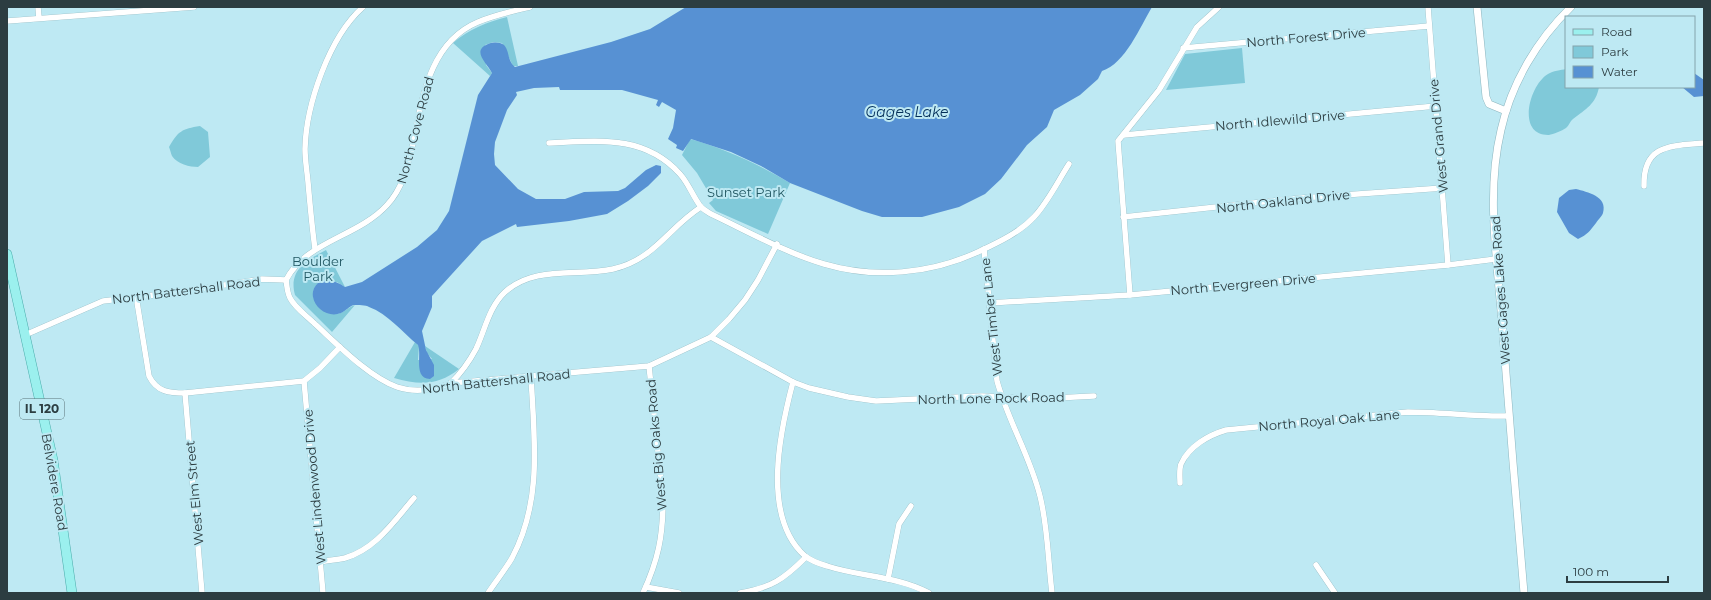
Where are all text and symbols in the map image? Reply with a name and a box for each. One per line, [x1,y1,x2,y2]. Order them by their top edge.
legend [1565,16,1695,88]
street label: North Forest Drive [1246,24,1366,50]
text: Road [1601,24,1632,39]
text: Park [1601,44,1629,59]
text: Water [1601,64,1638,79]
street label: North Cove Road [393,75,437,185]
street label: West Grand Drive [1425,78,1451,194]
water label: Gages Lake [866,103,948,121]
street label: North Idlewild Drive [1214,106,1346,134]
park label: Sunset Park [707,184,785,200]
street label: North Oakland Drive [1215,186,1351,216]
street label: West Gages Lake Road [1487,215,1513,365]
park label: Boulder Park [292,253,344,284]
street label: West Timber Lane [977,257,1005,377]
street label: North Evergreen Drive [1170,270,1316,298]
street label: North Battershall Road [111,273,261,307]
street label: North Battershall Road [421,365,571,397]
street label: West Big Oaks Road [642,378,670,512]
street label: North Lone Rock Road [917,389,1065,407]
road number: IL 120 [20,399,64,419]
street label: North Royal Oak Lane [1258,406,1401,434]
street label: West Lindenwood Drive [299,409,329,565]
street label: Belvidere Road [39,432,71,532]
street label: West Elm Street [181,440,207,546]
scale bar [1567,558,1668,584]
text: 100 m [1573,564,1609,579]

